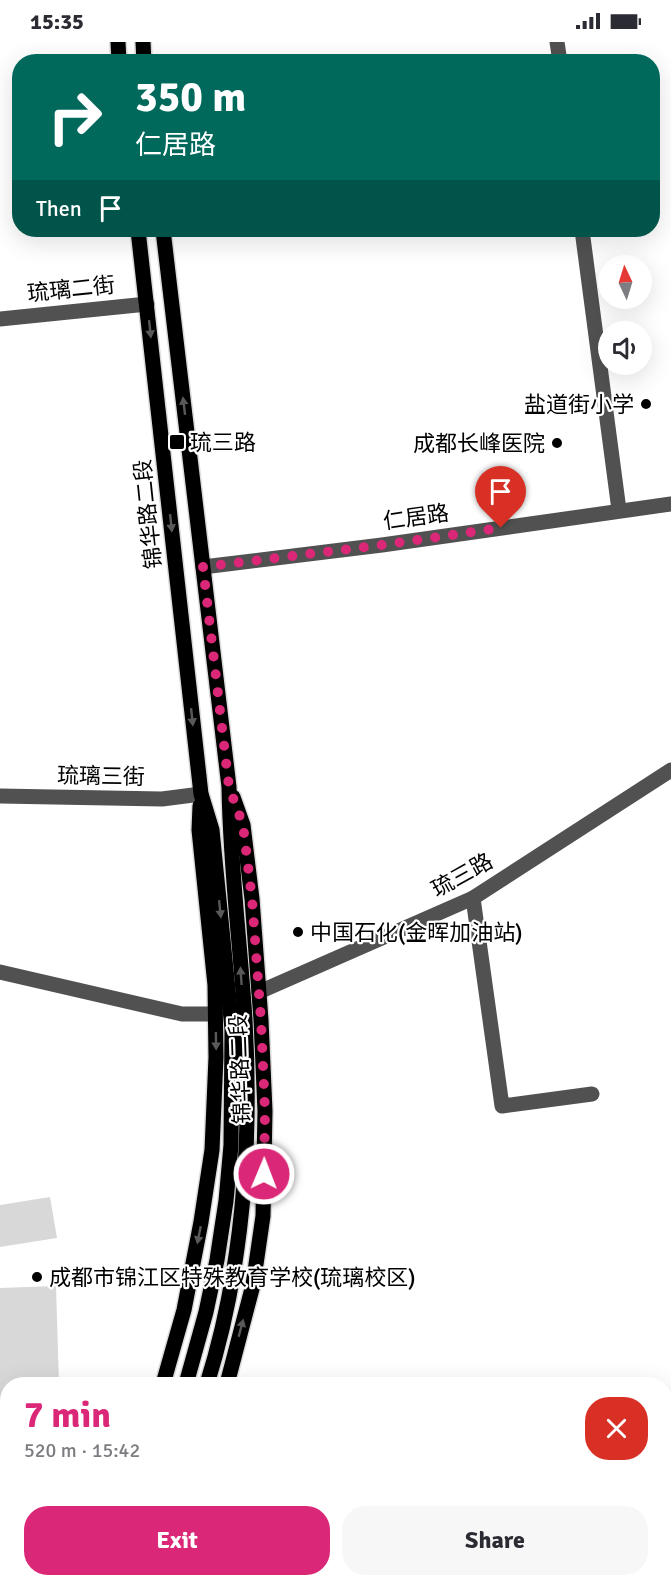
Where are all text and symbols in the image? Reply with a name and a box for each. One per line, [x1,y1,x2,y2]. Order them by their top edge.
text: 15:35 [30,8,84,35]
text: 350 m [135,72,246,123]
icon: right [36,78,114,156]
text: 仁居路 [135,129,216,162]
icon: arrive [94,192,127,225]
text: Then [36,195,82,222]
north arrow [598,255,652,309]
map controls [598,255,652,375]
street label: 琉璃二街 [26,271,116,307]
one-way arrow [145,320,155,339]
button: sound [598,321,652,375]
place label: 盐道街小学 [524,391,634,418]
one-way arrow [179,397,189,416]
marker: 盐道街小学 [639,397,653,411]
place label: 琉三路 [190,429,256,456]
place label: 成都长峰医院 [413,430,545,457]
marker: 琉三路 [168,433,186,451]
marker: 成都长峰医院 [550,436,564,450]
street label: 锦华路二段 [129,458,167,570]
pin [475,466,526,528]
icon: arrive [484,475,517,508]
street label: 仁居路 [381,499,451,535]
one-way arrow [166,514,176,533]
one-way arrow [188,708,197,727]
street label: 琉璃三街 [57,762,145,790]
street label: 琉三路 [427,847,497,903]
one-way arrow [215,900,225,919]
place label: 中国石化(金晖加油站) [310,919,523,946]
marker: 中国石化(金晖加油站) [291,925,305,939]
one-way arrow [237,966,246,985]
street label: 锦华路二段 [225,1014,255,1124]
one-way arrow [211,1031,220,1050]
position arrow [232,1142,296,1206]
one-way arrow [194,1226,203,1245]
place label: 成都市锦江区特殊教育学校(琉璃校区) [49,1264,416,1291]
marker: 成都市锦江区特殊教育学校(琉璃校区) [30,1270,44,1284]
one-way arrow [237,1319,247,1337]
text: 7 min [24,1393,111,1438]
button: close [585,1397,648,1460]
text: 520 m · 15:42 [24,1438,140,1463]
button: Exit [24,1506,330,1575]
button: Share [342,1506,648,1575]

